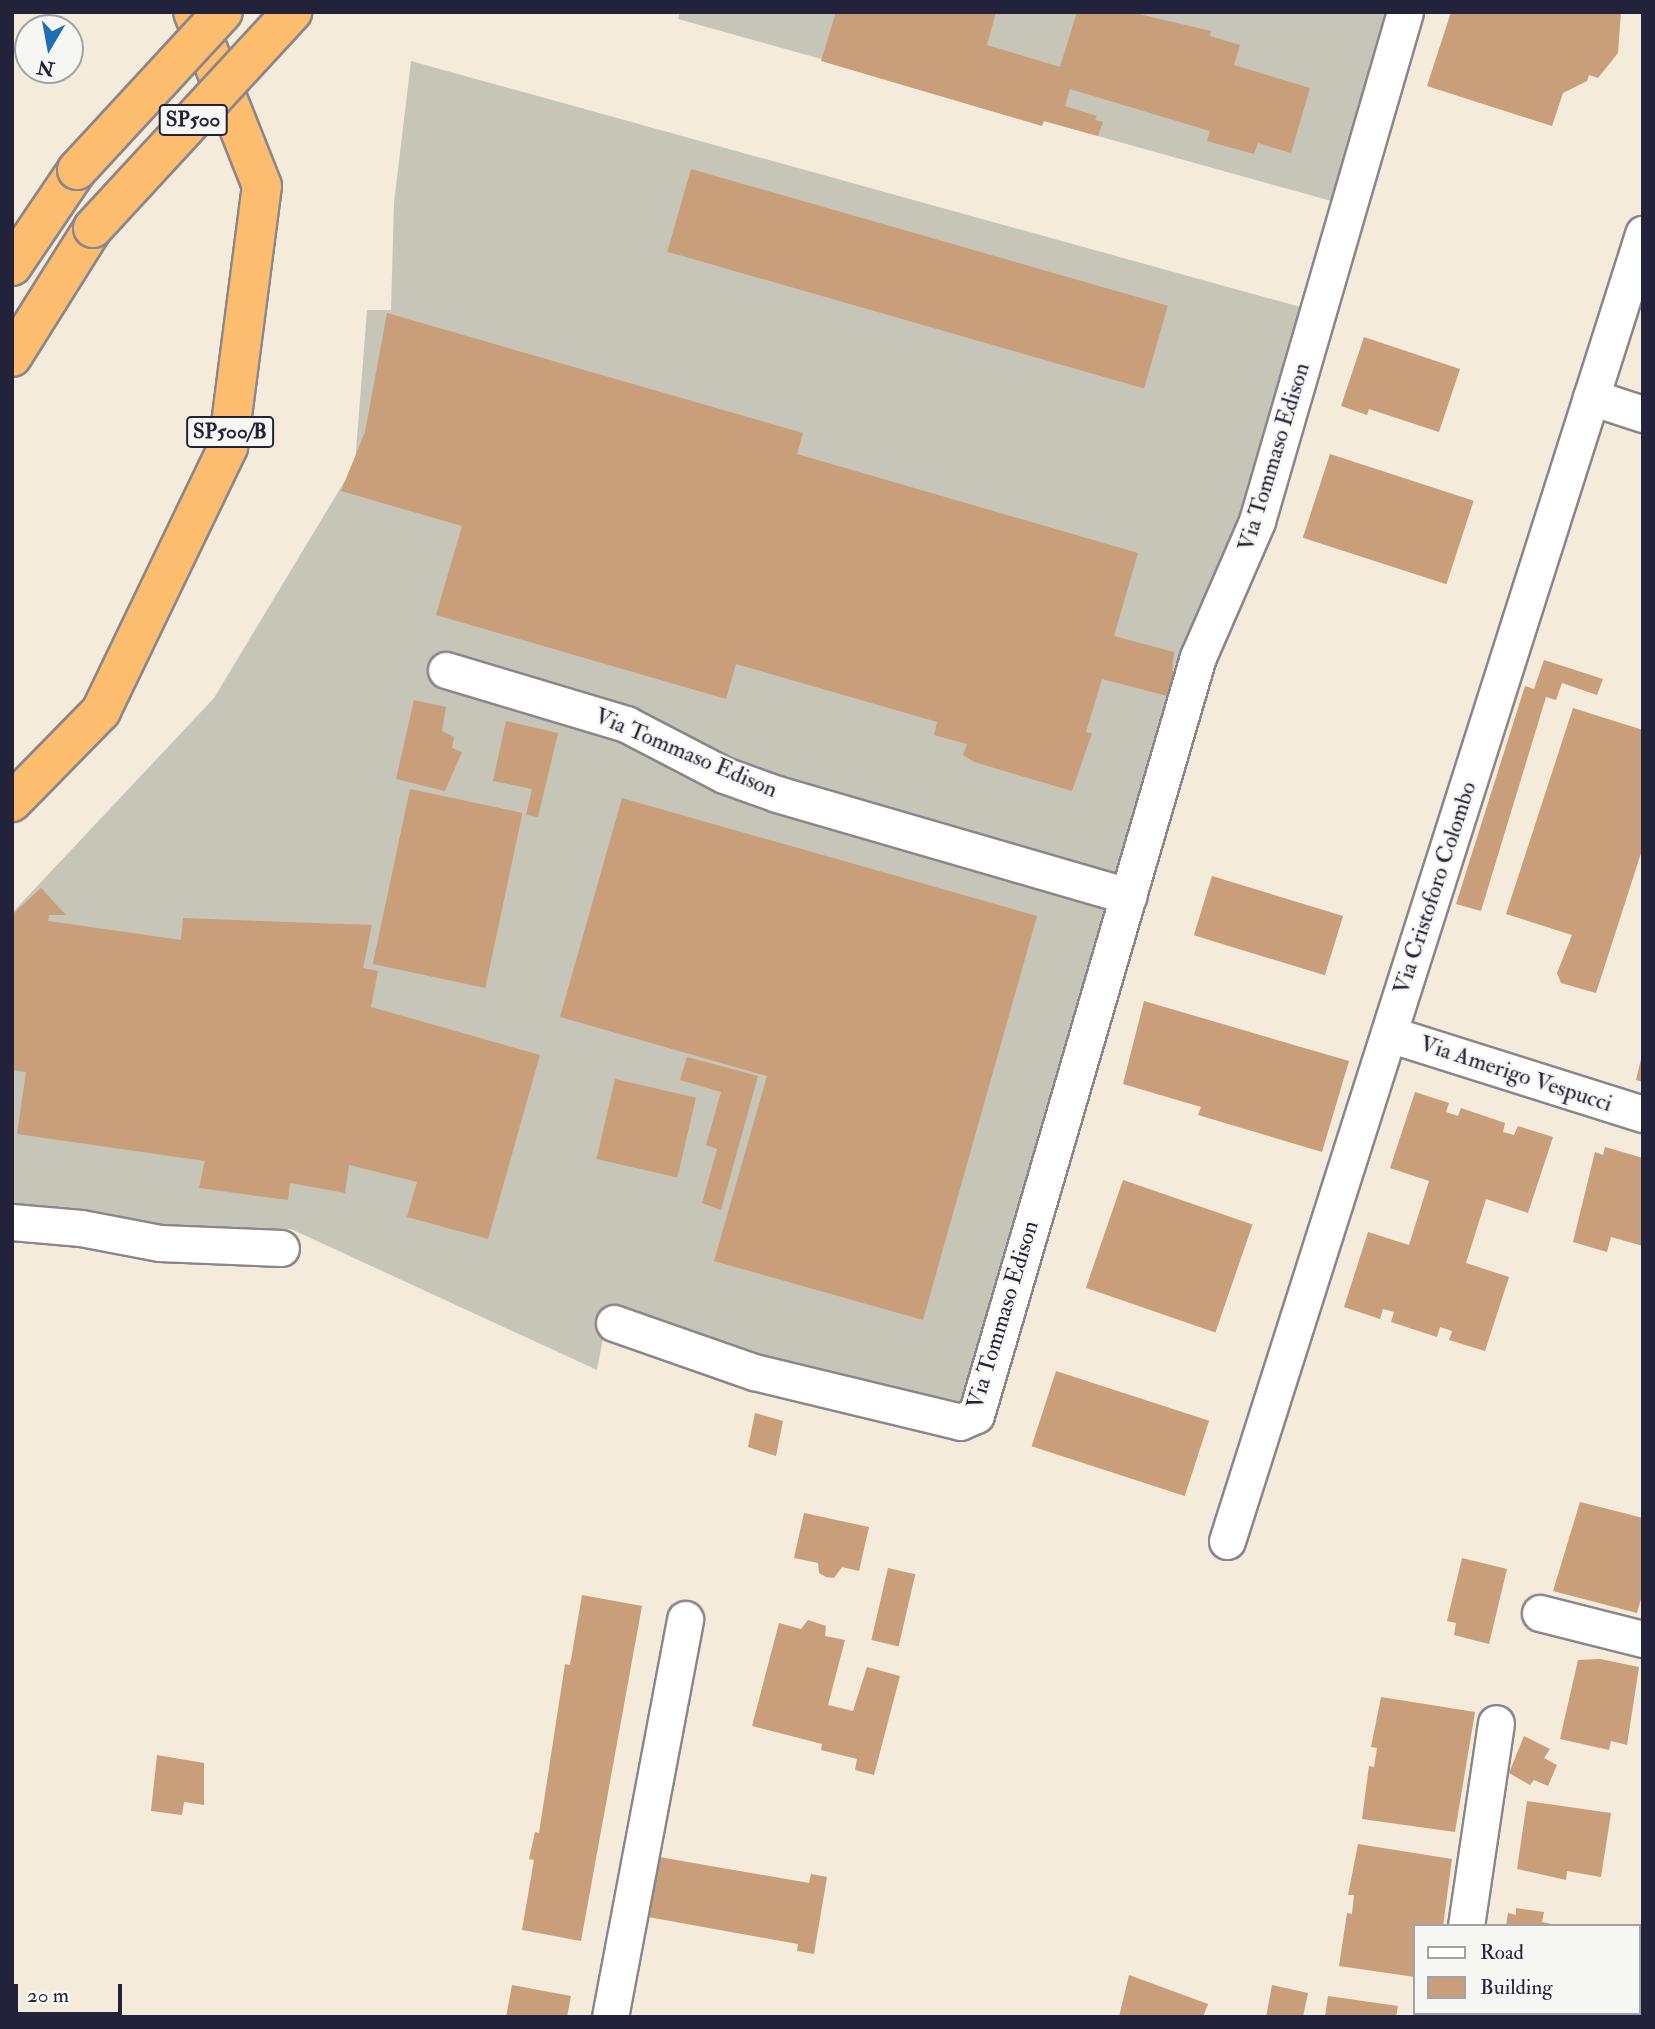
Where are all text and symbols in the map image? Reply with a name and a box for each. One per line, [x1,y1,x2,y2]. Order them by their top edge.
north arrow [14,14,84,84]
text: N [35,54,56,81]
road number: SP500 [158,102,228,138]
street label: Via Tommaso Edison [1232,359,1316,555]
road number: SP500/B [184,414,276,450]
street label: Via Tommaso Edison [591,702,781,804]
street label: Via Cristoforo Colombo [1388,778,1482,998]
street label: Via Amerigo Vespucci [1416,1030,1616,1118]
street label: Via Tommaso Edison [961,1217,1045,1413]
legend [1414,1924,1641,2015]
text: Road [1480,1939,1524,1966]
scale bar [18,1969,126,2013]
text: Building [1480,1974,1553,2001]
text: 20 m [27,1982,69,2009]

